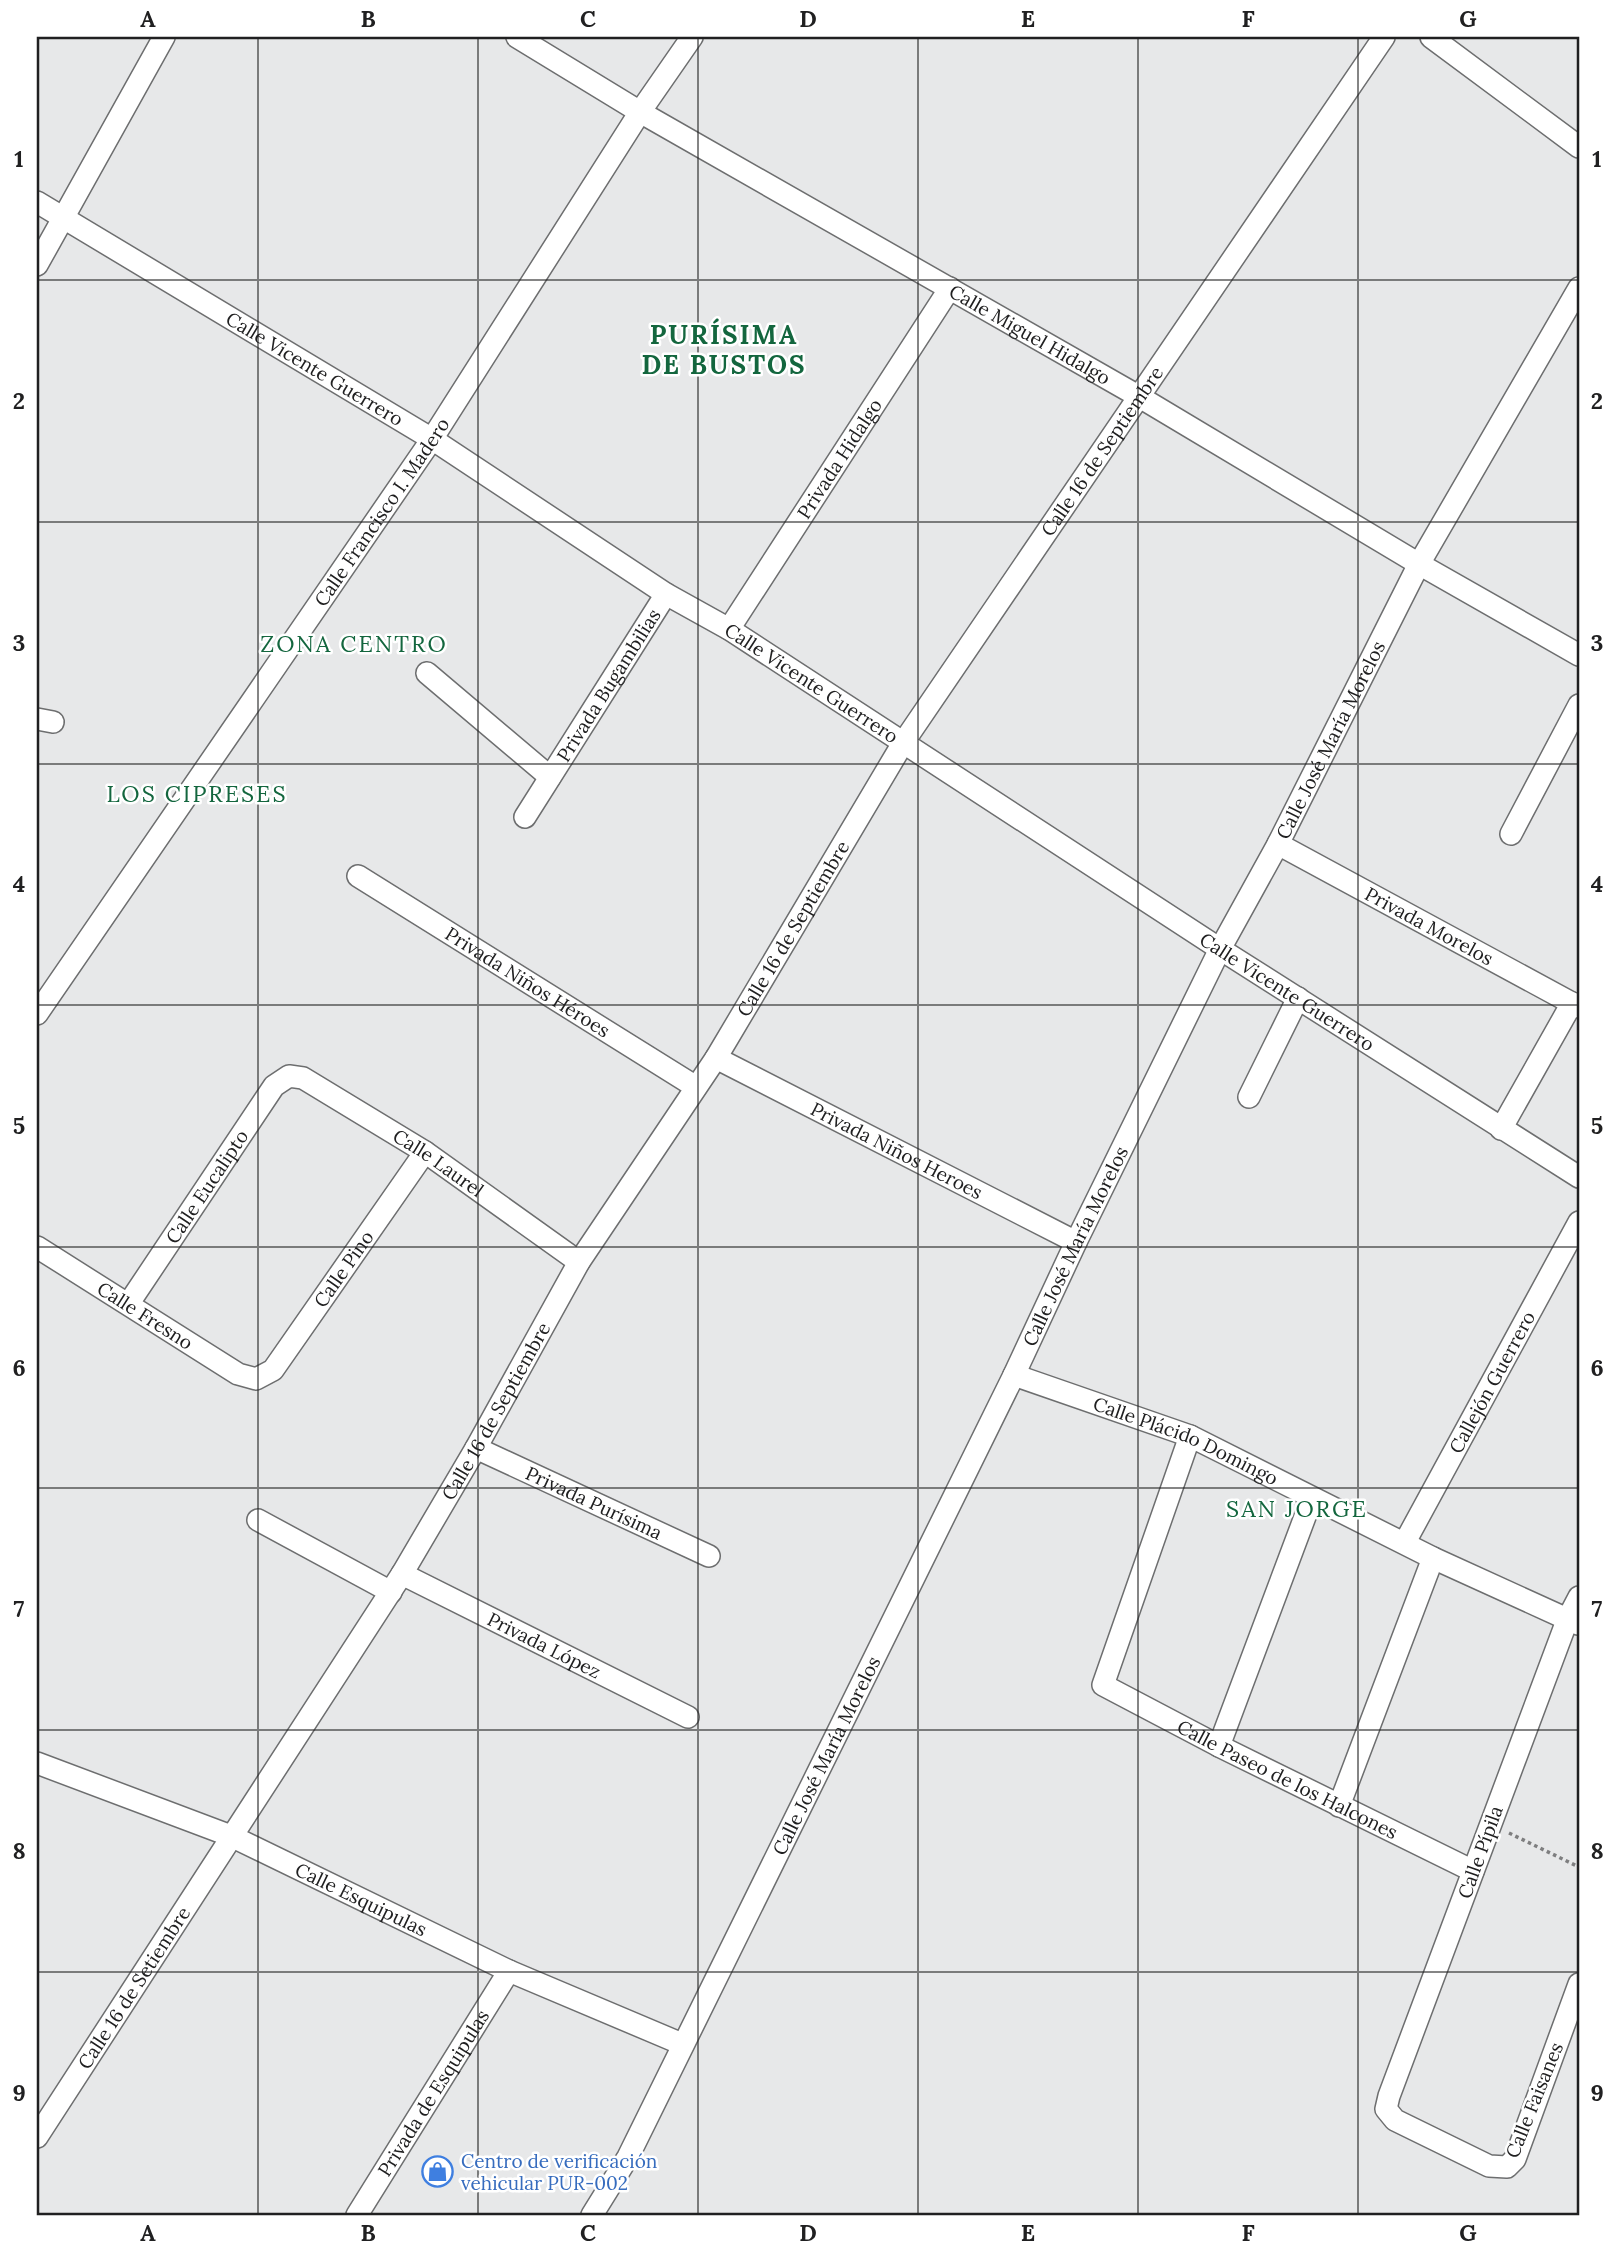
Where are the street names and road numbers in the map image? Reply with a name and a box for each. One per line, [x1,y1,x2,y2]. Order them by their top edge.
street label: Calle Miguel Hidalgo [945,279,1115,390]
street label: Calle Vicente Guerrero [222,306,408,431]
street label: Calle 16 de Septiembre [1036,362,1168,541]
street label: Privada Hidalgo [792,394,887,523]
street label: Calle Francisco I. Madero [309,413,454,611]
street label: Privada Bugambilias [551,604,666,766]
street label: Calle Vicente Guerrero [720,617,903,748]
street label: Calle José María Morelos [1271,637,1390,843]
street label: Calle 16 de Septiembre [731,836,854,1021]
street label: Privada Morelos [1361,881,1498,970]
street label: Privada Niños Héroes [441,921,615,1042]
street label: Calle Vicente Guerrero [1195,927,1379,1056]
street label: Privada Niños Heroes [807,1096,987,1204]
street label: Calle Laurel [389,1123,489,1202]
street label: Calle Eucalipto [160,1125,253,1248]
street label: Calle José María Morelos [1017,1142,1133,1350]
street label: Calle Pino [308,1226,379,1312]
street label: Calle Fresno [93,1276,198,1355]
street label: Callejón Guerrero [1444,1307,1540,1457]
street label: Calle 16 de Septiembre [436,1318,555,1504]
street label: Calle Plácido Domingo [1090,1391,1282,1490]
street label: Privada Purísima [522,1461,666,1545]
street label: Privada López [483,1607,605,1684]
street label: Calle José María Morelos [767,1652,885,1859]
street label: Calle Paseo de los Halcones [1173,1714,1402,1844]
street label: Calle Pípila [1452,1802,1508,1902]
street label: Calle Esquipulas [291,1857,431,1941]
street label: Calle 16 de Setiembre [72,1902,195,2073]
street label: Privada de Esquipulas [372,2005,494,2181]
street label: Calle Faisanes [1500,2038,1568,2161]

